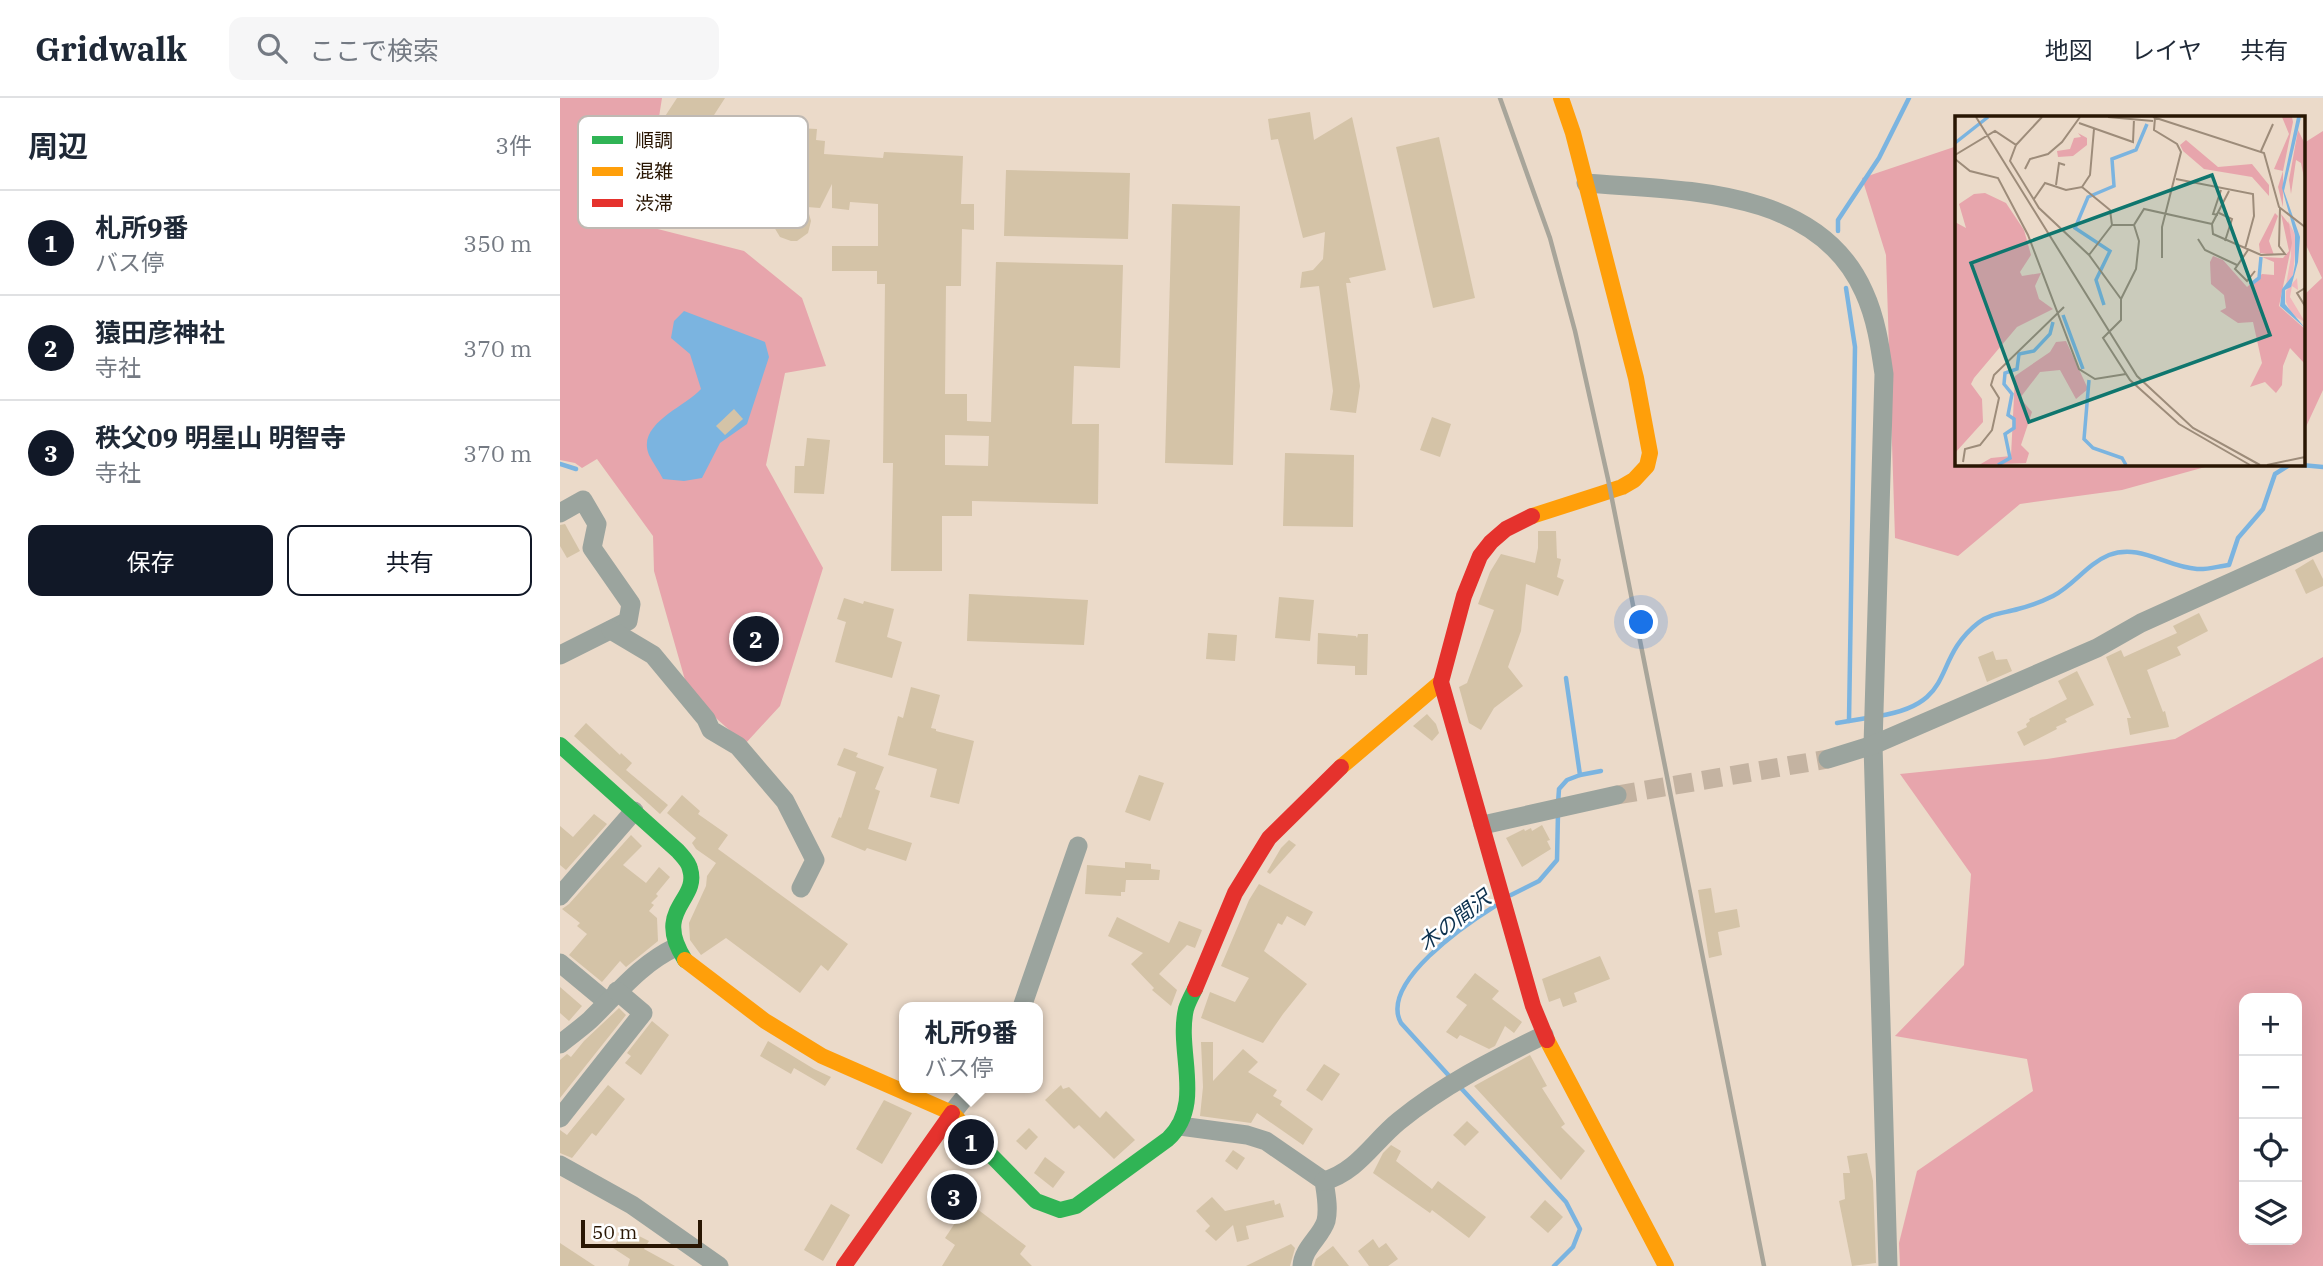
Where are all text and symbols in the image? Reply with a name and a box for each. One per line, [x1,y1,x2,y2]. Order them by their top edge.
search box [229,17,719,80]
text: Gridwalk [35,27,187,70]
icon: search [253,29,291,67]
text: ここで検索 [309,33,439,67]
text: 地図 [2045,34,2093,66]
text: レイヤ [2131,34,2202,66]
text: 共有 [2240,34,2288,66]
legend [578,116,808,228]
inset map [1955,116,2305,466]
text: 周辺 [28,126,88,165]
text: 順調 [635,128,673,152]
text: 3件 [495,130,532,160]
text: 混雑 [635,159,673,183]
text: 渋滞 [635,191,673,215]
text: 札所9番 [95,210,189,244]
text: 1 [44,228,58,258]
text: 350 m [463,228,532,258]
text: バス停 [95,247,164,277]
text: 猿田彦神社 [95,315,225,349]
text: 2 [44,333,58,363]
text: 370 m [463,333,532,363]
text: 寺社 [95,352,141,382]
text: 秩父09 明星山 明智寺 [95,420,346,454]
text: 3 [44,438,58,468]
text: 370 m [463,438,532,468]
text: 寺社 [95,457,141,487]
button: 保存 [28,525,273,596]
button: 共有 [287,525,532,596]
your location [1624,605,1658,639]
pin: 2 [733,613,779,665]
water label: 木の間沢 [1412,882,1498,956]
map controls [2239,993,2302,1245]
button: + [2239,993,2302,1056]
popup [899,1002,1043,1093]
text: 札所9番 [924,1015,1018,1049]
text: バス停 [924,1052,993,1082]
button: − [2239,1056,2302,1119]
pin: 1 [948,1116,994,1168]
button: locate [2239,1119,2302,1182]
pin: 3 [931,1171,977,1223]
button: layers [2239,1182,2302,1245]
scale bar [581,1217,702,1249]
text: 50 m [592,1220,637,1244]

